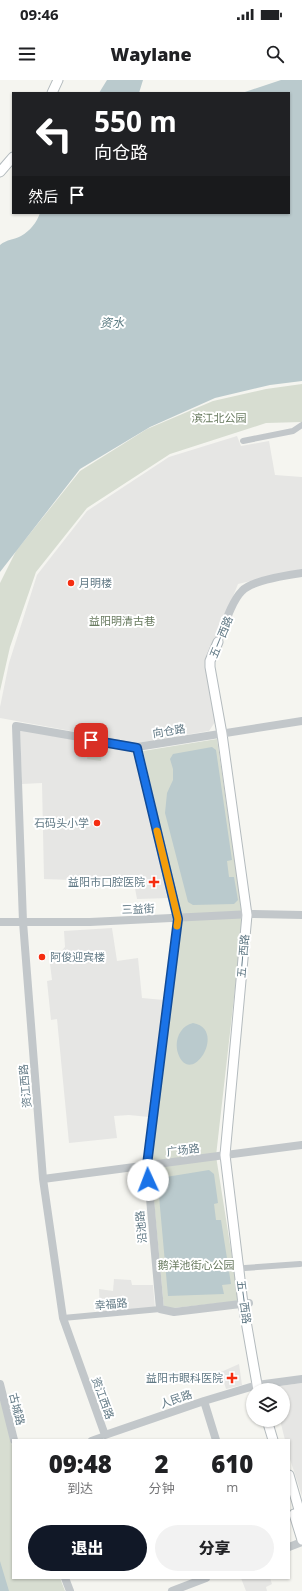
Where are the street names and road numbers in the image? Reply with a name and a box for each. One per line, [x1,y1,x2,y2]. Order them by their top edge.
street label: 五一西路 [205,614,236,660]
street label: 向仓路 [151,721,186,740]
street label: 三益街 [121,900,155,917]
street label: 五一西路 [233,933,252,979]
street label: 资江西路 [15,1063,34,1109]
street label: 广场路 [166,1140,200,1159]
street label: 沿池路 [132,1210,149,1244]
street label: 五一西路 [234,1279,255,1325]
street label: 幸福路 [94,1295,128,1312]
street label: 资江西路 [89,1375,118,1421]
street label: 人民路 [158,1386,194,1411]
street label: 古城路 [6,1391,29,1427]

